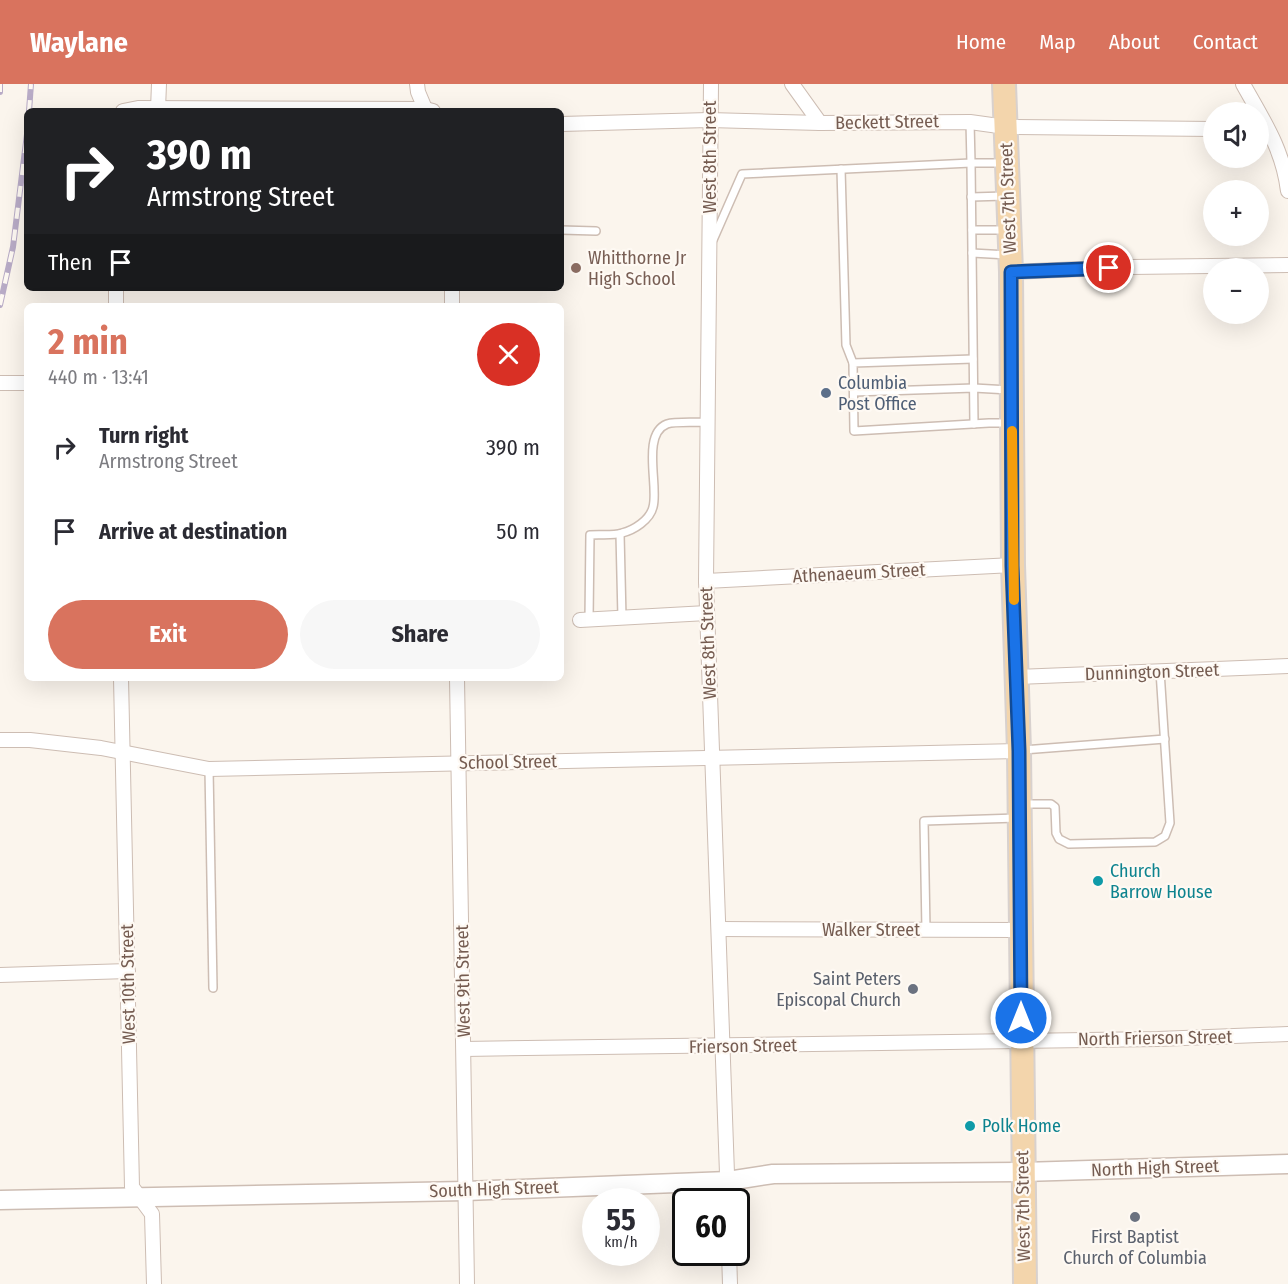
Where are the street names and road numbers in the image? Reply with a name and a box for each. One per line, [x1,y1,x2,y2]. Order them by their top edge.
street label: West 8th Street [699,100,721,213]
street label: Beckett Street [835,110,939,134]
street label: West 7th Street [995,142,1021,254]
street label: Athenaeum Street [792,559,926,587]
street label: West 8th Street [695,586,721,700]
street label: Dunnington Street [1084,659,1220,685]
street label: School Street [459,750,557,774]
street label: Walker Street [822,919,920,941]
street label: West 10th Street [116,924,140,1044]
street label: West 9th Street [451,924,475,1037]
street label: North Frierson Street [1078,1026,1232,1050]
street label: Frierson Street [689,1034,797,1058]
street label: West 7th Street [1011,1150,1035,1262]
street label: North High Street [1091,1155,1220,1181]
street label: South High Street [429,1176,559,1202]

